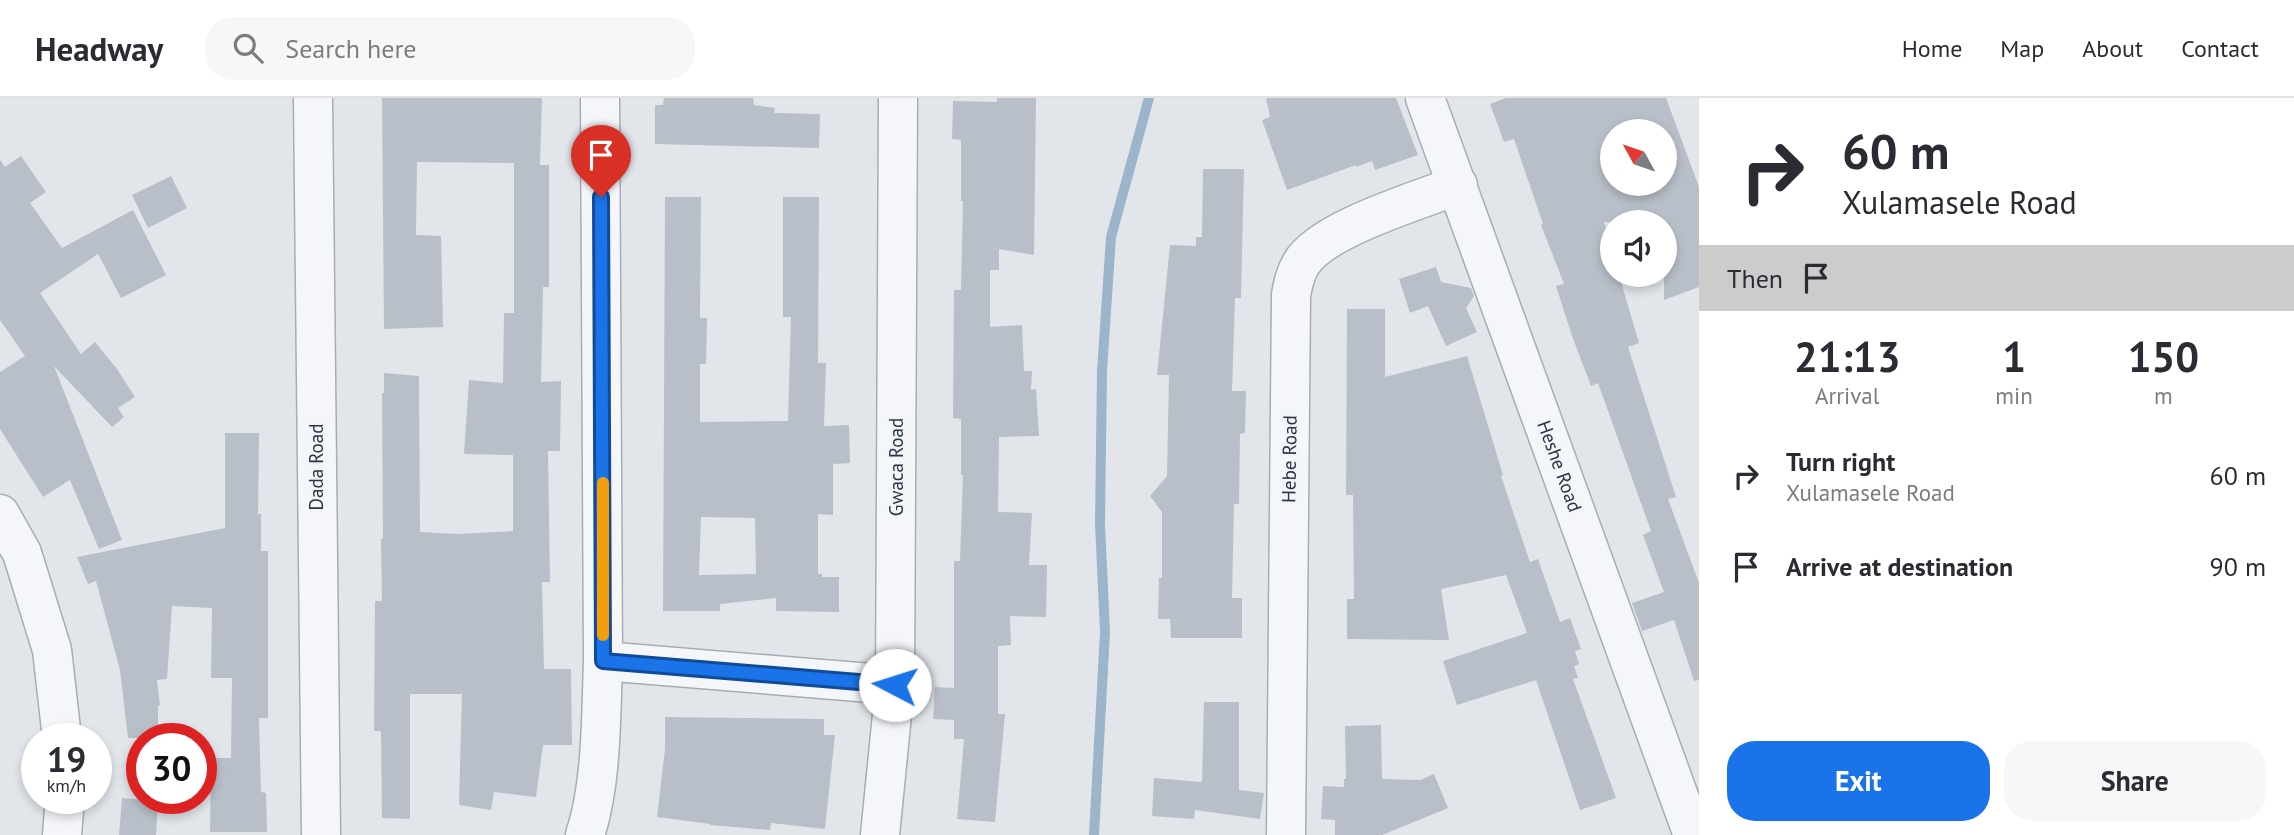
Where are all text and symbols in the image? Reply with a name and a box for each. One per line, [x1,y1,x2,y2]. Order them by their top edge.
search box [205,17,695,80]
text: Headway [35,27,163,70]
icon: search [229,29,267,67]
text: Search here [285,32,416,65]
text: Home [1902,33,1962,64]
text: Map [2000,33,2044,64]
text: About [2082,33,2143,64]
text: Contact [2181,33,2259,64]
north arrow [1600,119,1676,196]
map controls [1600,119,1677,287]
text: 60 m [1842,119,1949,183]
pin [571,125,631,197]
icon: right [1727,126,1818,217]
icon: arrive [582,136,620,174]
text: Xulamasele Road [1842,181,2077,223]
button: sound [1600,210,1677,287]
icon: arrive [1797,259,1835,297]
text: Then [1727,262,1783,295]
text: 21:13 [1794,329,1900,384]
text: 1 [2002,329,2026,384]
text: 150 [2128,329,2199,384]
text: Arrival [1815,381,1879,410]
text: min [1995,381,2033,410]
text: m [2154,381,2173,410]
street label: Hebe Road [1276,415,1302,503]
street label: Heshe Road [1532,417,1588,515]
street label: Gwaca Road [884,418,908,516]
street label: Dada Road [304,424,328,510]
text: Turn right [1786,445,1895,478]
icon: right [1727,457,1765,495]
text: 60 m [2210,459,2266,492]
text: Xulamasele Road [1786,478,1955,507]
icon: arrive [1727,548,1765,586]
text: Arrive at destination [1786,550,2013,583]
text: 90 m [2210,550,2266,583]
position arrow [858,648,932,722]
speed limit sign: 30 [126,723,217,814]
text: 19 [47,736,86,782]
button: Exit [1727,741,1990,821]
button: Share [2004,741,2266,821]
text: km/h [47,774,86,797]

